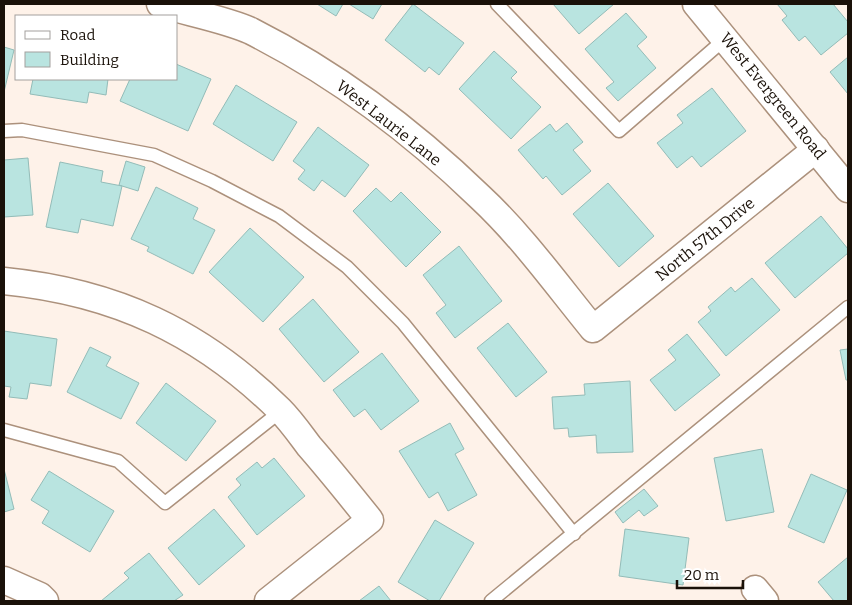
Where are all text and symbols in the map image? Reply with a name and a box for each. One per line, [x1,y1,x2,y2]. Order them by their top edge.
legend [15,15,178,80]
text: Road [60,26,95,44]
street label: West Evergreen Road [716,29,830,164]
text: Building [60,51,119,69]
street label: West Laurie Lane [333,76,445,170]
street label: North 57th Drive [652,193,758,285]
scale bar [677,558,743,590]
text: 20 m [684,566,720,584]

